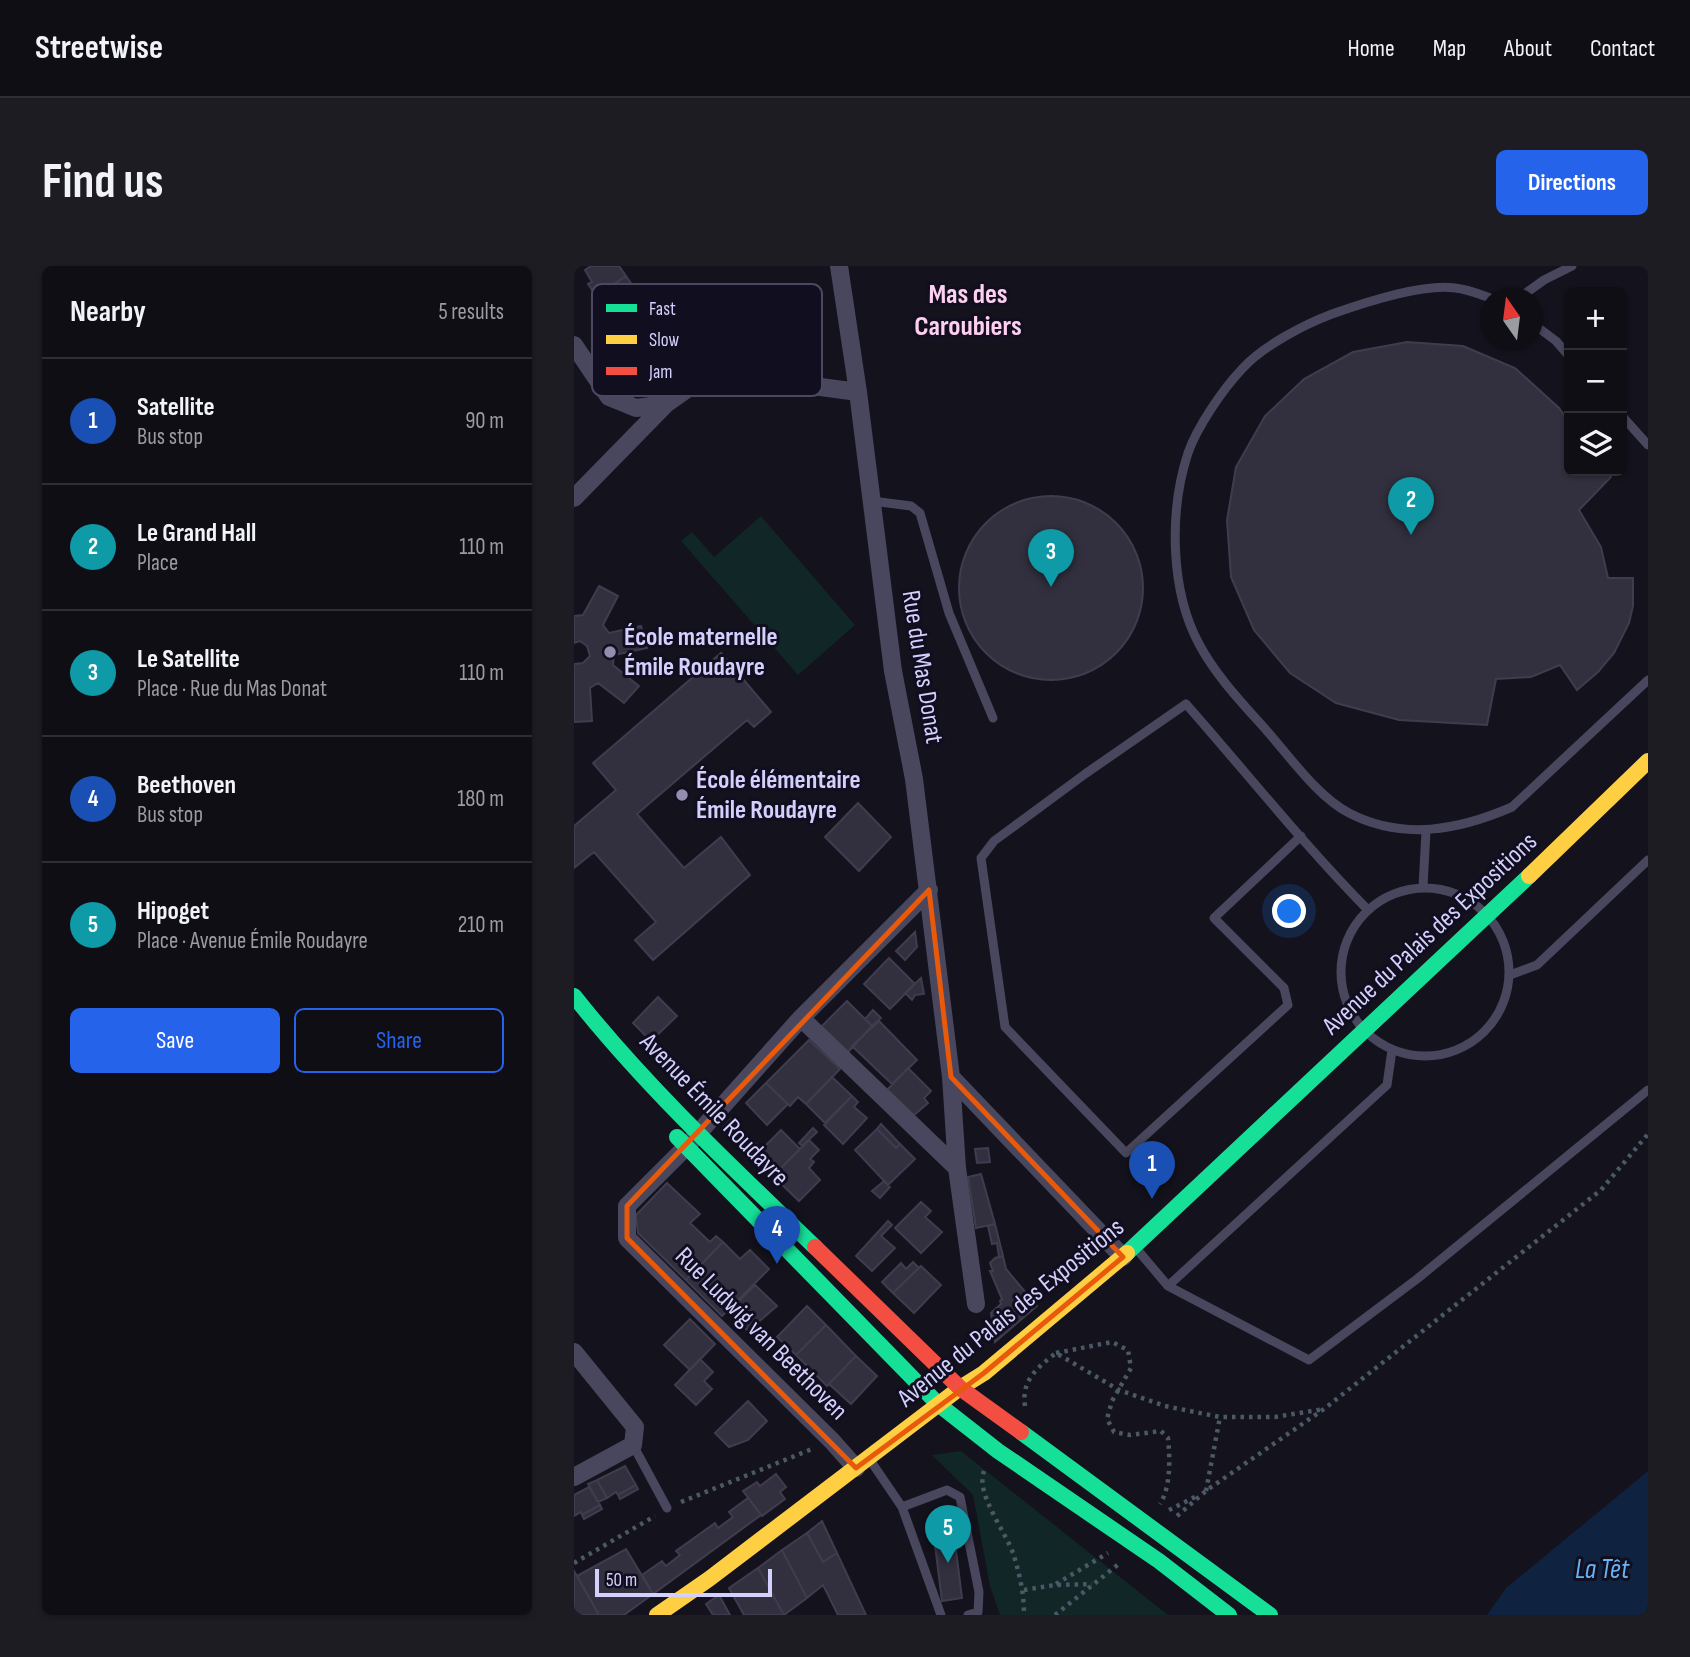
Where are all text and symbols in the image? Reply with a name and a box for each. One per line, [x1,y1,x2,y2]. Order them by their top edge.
text: Streetwise [35,28,163,68]
text: Home [1347,34,1395,63]
text: Map [1433,34,1466,63]
text: About [1504,34,1552,63]
text: Contact [1590,34,1655,63]
button: Directions [1496,150,1648,215]
text: Find us [42,153,164,212]
district label: Mas des Caroubiers [914,278,1022,343]
legend [592,284,822,396]
north arrow [1480,287,1543,350]
map controls [1564,287,1627,476]
button: + [1564,287,1627,350]
text: Nearby [70,294,146,330]
text: 5 results [438,298,504,326]
text: Fast [649,298,676,321]
text: Slow [649,329,679,352]
button: − [1564,350,1627,413]
text: Jam [648,361,672,384]
text: Satellite [137,392,215,423]
text: 1 [88,407,98,435]
text: 90 m [465,407,504,435]
button: layers [1564,413,1627,476]
text: Bus stop [137,423,203,451]
pin: 2 [1388,477,1434,535]
text: Le Grand Hall [137,518,256,549]
pin: 3 [1028,529,1074,587]
text: 2 [88,533,98,561]
text: 110 m [459,533,504,561]
text: Place [137,549,178,577]
street label: Rue du Mas Donat [895,588,949,746]
place label: École maternelle Émile Roudayre [624,622,778,683]
text: Le Satellite [137,644,240,675]
marker: École maternelle Émile Roudayre [602,644,618,660]
text: 3 [88,659,98,687]
text: 110 m [459,659,504,687]
text: Place · Rue du Mas Donat [137,675,327,703]
place label: École élémentaire Émile Roudayre [696,765,861,826]
text: Beethoven [137,770,236,801]
text: 4 [88,785,98,813]
text: 180 m [457,785,504,813]
marker: École élémentaire Émile Roudayre [674,787,690,803]
text: Bus stop [137,801,203,829]
street label: Avenue du Palais des Expositions [1315,826,1544,1042]
your location [1272,894,1306,928]
text: Hipoget [137,896,209,927]
text: 5 [88,911,98,939]
text: 210 m [458,911,504,939]
text: Place · Avenue Émile Roudayre [137,927,368,955]
button: Save [70,1008,280,1073]
button: Share [294,1008,504,1073]
street label: Avenue Émile Roudayre [632,1026,795,1193]
pin: 1 [1129,1141,1175,1199]
pin: 4 [754,1206,800,1264]
street label: Avenue du Palais des Expositions [891,1212,1130,1415]
street label: Rue Ludwig van Beethoven [668,1241,854,1427]
pin: 5 [925,1505,971,1563]
water label: La Têt [1575,1553,1630,1586]
scale bar [595,1566,772,1598]
text: 50 m [606,1569,637,1592]

